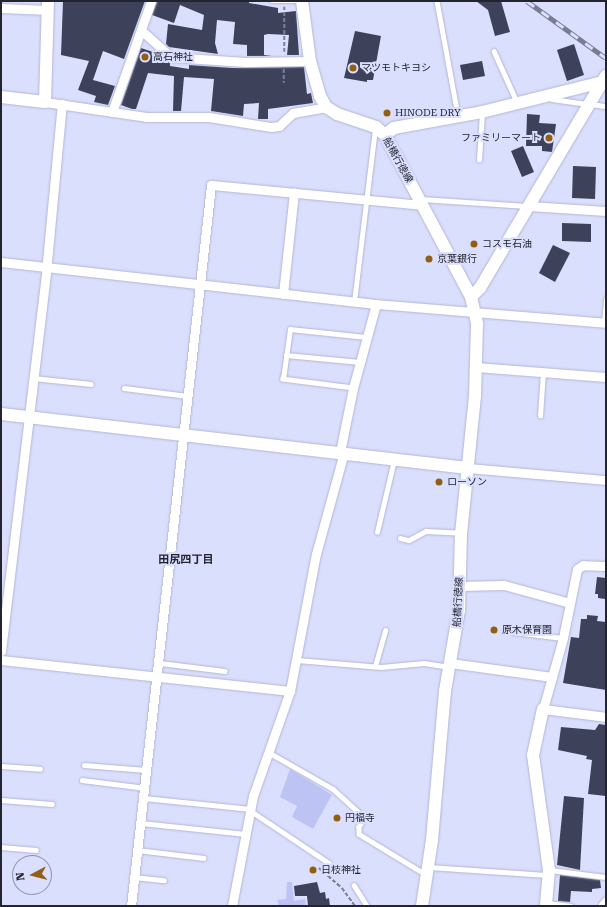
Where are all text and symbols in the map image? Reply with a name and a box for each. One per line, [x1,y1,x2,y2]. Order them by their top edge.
place label: 高石神社 [153,51,193,63]
marker: 高石神社 [140,52,150,62]
place label: マツモトキヨシ [361,62,431,74]
marker: マツモトキヨシ [348,63,358,73]
place label: HINODE DRY [395,107,461,119]
marker: HINODE DRY [382,108,392,118]
place label: ファミリーマート [461,132,541,144]
marker: ファミリーマート [544,133,554,143]
street label: 船橋行徳線 [381,135,415,185]
place label: コスモ石油 [482,238,532,250]
marker: コスモ石油 [469,239,479,249]
place label: 京葉銀行 [437,253,477,265]
marker: 京葉銀行 [424,254,434,264]
place label: ローソン [447,476,487,488]
marker: ローソン [434,477,444,487]
district label: 田尻四丁目 [159,553,213,567]
street label: 船橋行徳線 [451,577,465,627]
place label: 原木保育園 [502,624,552,636]
marker: 原木保育園 [489,625,499,635]
place label: 円福寺 [345,812,375,824]
marker: 円福寺 [332,813,342,823]
north arrow [12,855,52,895]
place label: 日枝神社 [321,864,361,876]
marker: 日枝神社 [308,865,318,875]
text: N [14,871,28,881]

